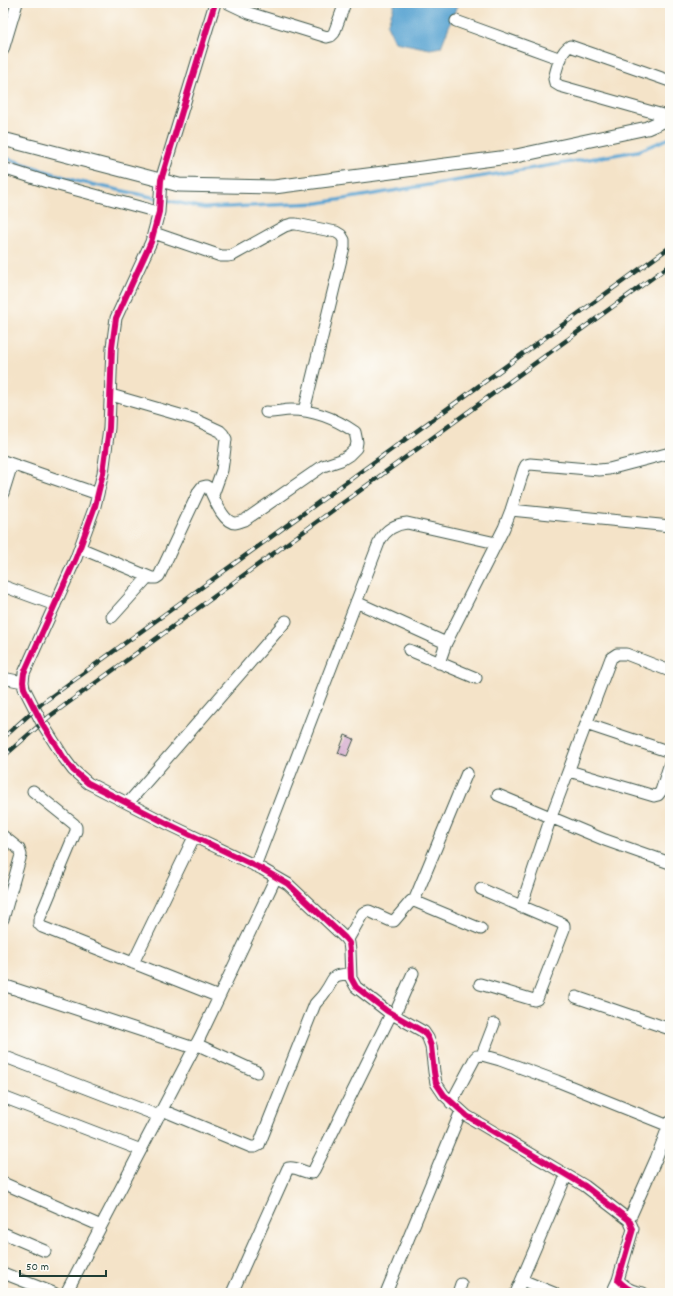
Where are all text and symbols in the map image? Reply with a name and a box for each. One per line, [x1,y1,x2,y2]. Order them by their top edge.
scale bar [20,1252,106,1278]
text: 50 m [26,1259,49,1276]

